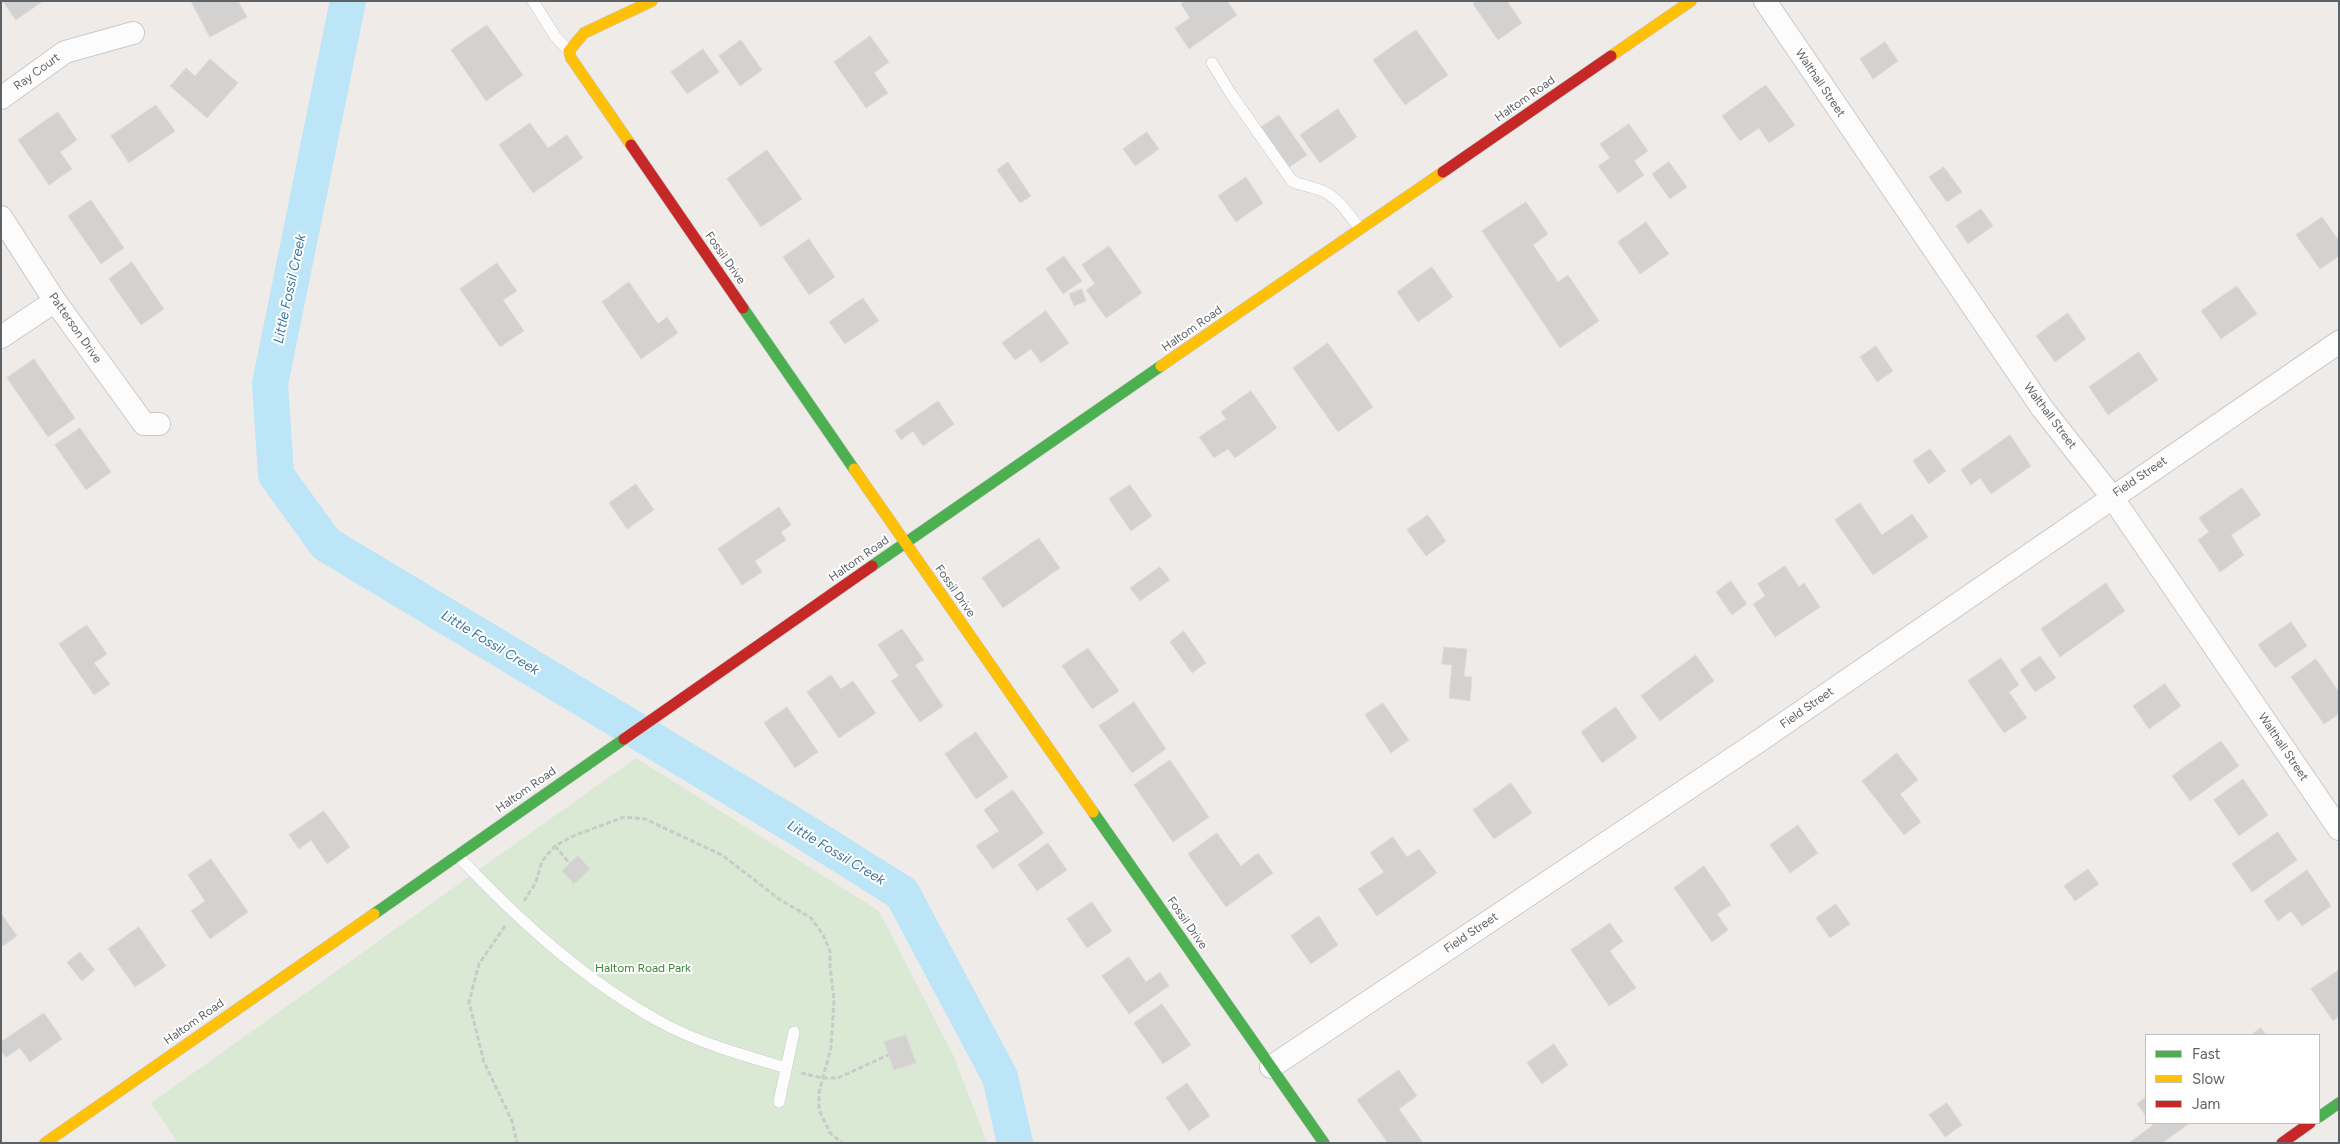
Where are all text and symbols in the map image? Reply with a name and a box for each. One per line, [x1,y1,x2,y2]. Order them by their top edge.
street label: Walthall Street [1792,46,1848,120]
street label: Ray Court [11,50,63,94]
street label: Haltom Road [1492,73,1558,125]
street label: Fossil Drive [702,229,748,287]
water label: Little Fossil Creek [270,233,310,345]
street label: Patterson Drive [45,290,105,366]
street label: Haltom Road [1159,303,1225,355]
street label: Walthall Street [2020,380,2080,452]
street label: Field Street [2110,454,2170,500]
street label: Haltom Road [826,533,892,585]
street label: Fossil Drive [932,562,978,620]
water label: Little Fossil Creek [438,607,542,679]
street label: Field Street [1777,684,1837,732]
street label: Walthall Street [2255,710,2311,784]
street label: Haltom Road [493,764,559,816]
water label: Little Fossil Creek [784,817,888,889]
street label: Fossil Drive [1164,894,1210,952]
street label: Field Street [1441,910,1501,956]
park label: Haltom Road Park [595,961,691,975]
street label: Haltom Road [161,996,227,1048]
legend [2145,1034,2320,1124]
text: Fast [2192,1045,2220,1063]
text: Slow [2192,1070,2225,1088]
text: Jam [2192,1095,2220,1113]

